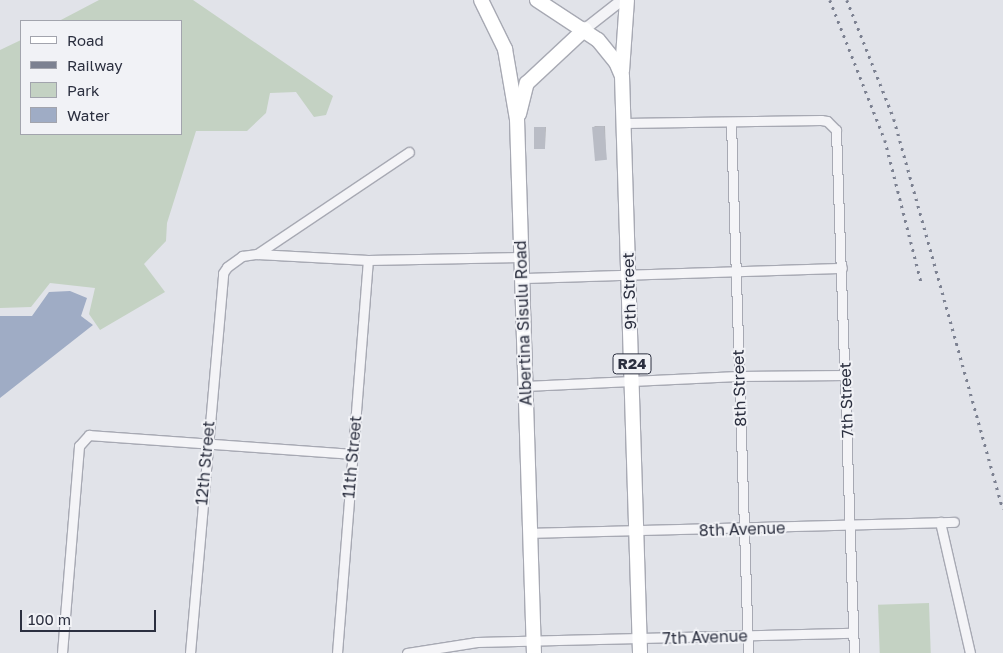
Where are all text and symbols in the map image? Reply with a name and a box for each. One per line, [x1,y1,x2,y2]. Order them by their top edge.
legend [20,20,182,135]
text: Road [67,31,104,49]
text: Railway [67,56,123,74]
text: Park [67,81,99,99]
text: Water [67,106,110,124]
street label: Albertina Sisulu Road [511,240,535,406]
street label: 9th Street [618,252,640,330]
street label: 8th Street [728,349,750,427]
road number: R24 [612,352,652,376]
street label: 7th Street [835,362,857,438]
street label: 11th Street [339,415,365,499]
street label: 12th Street [192,420,218,506]
street label: 8th Avenue [698,518,786,540]
scale bar [22,600,159,632]
text: 100 m [28,610,71,628]
street label: 7th Avenue [662,626,748,648]

